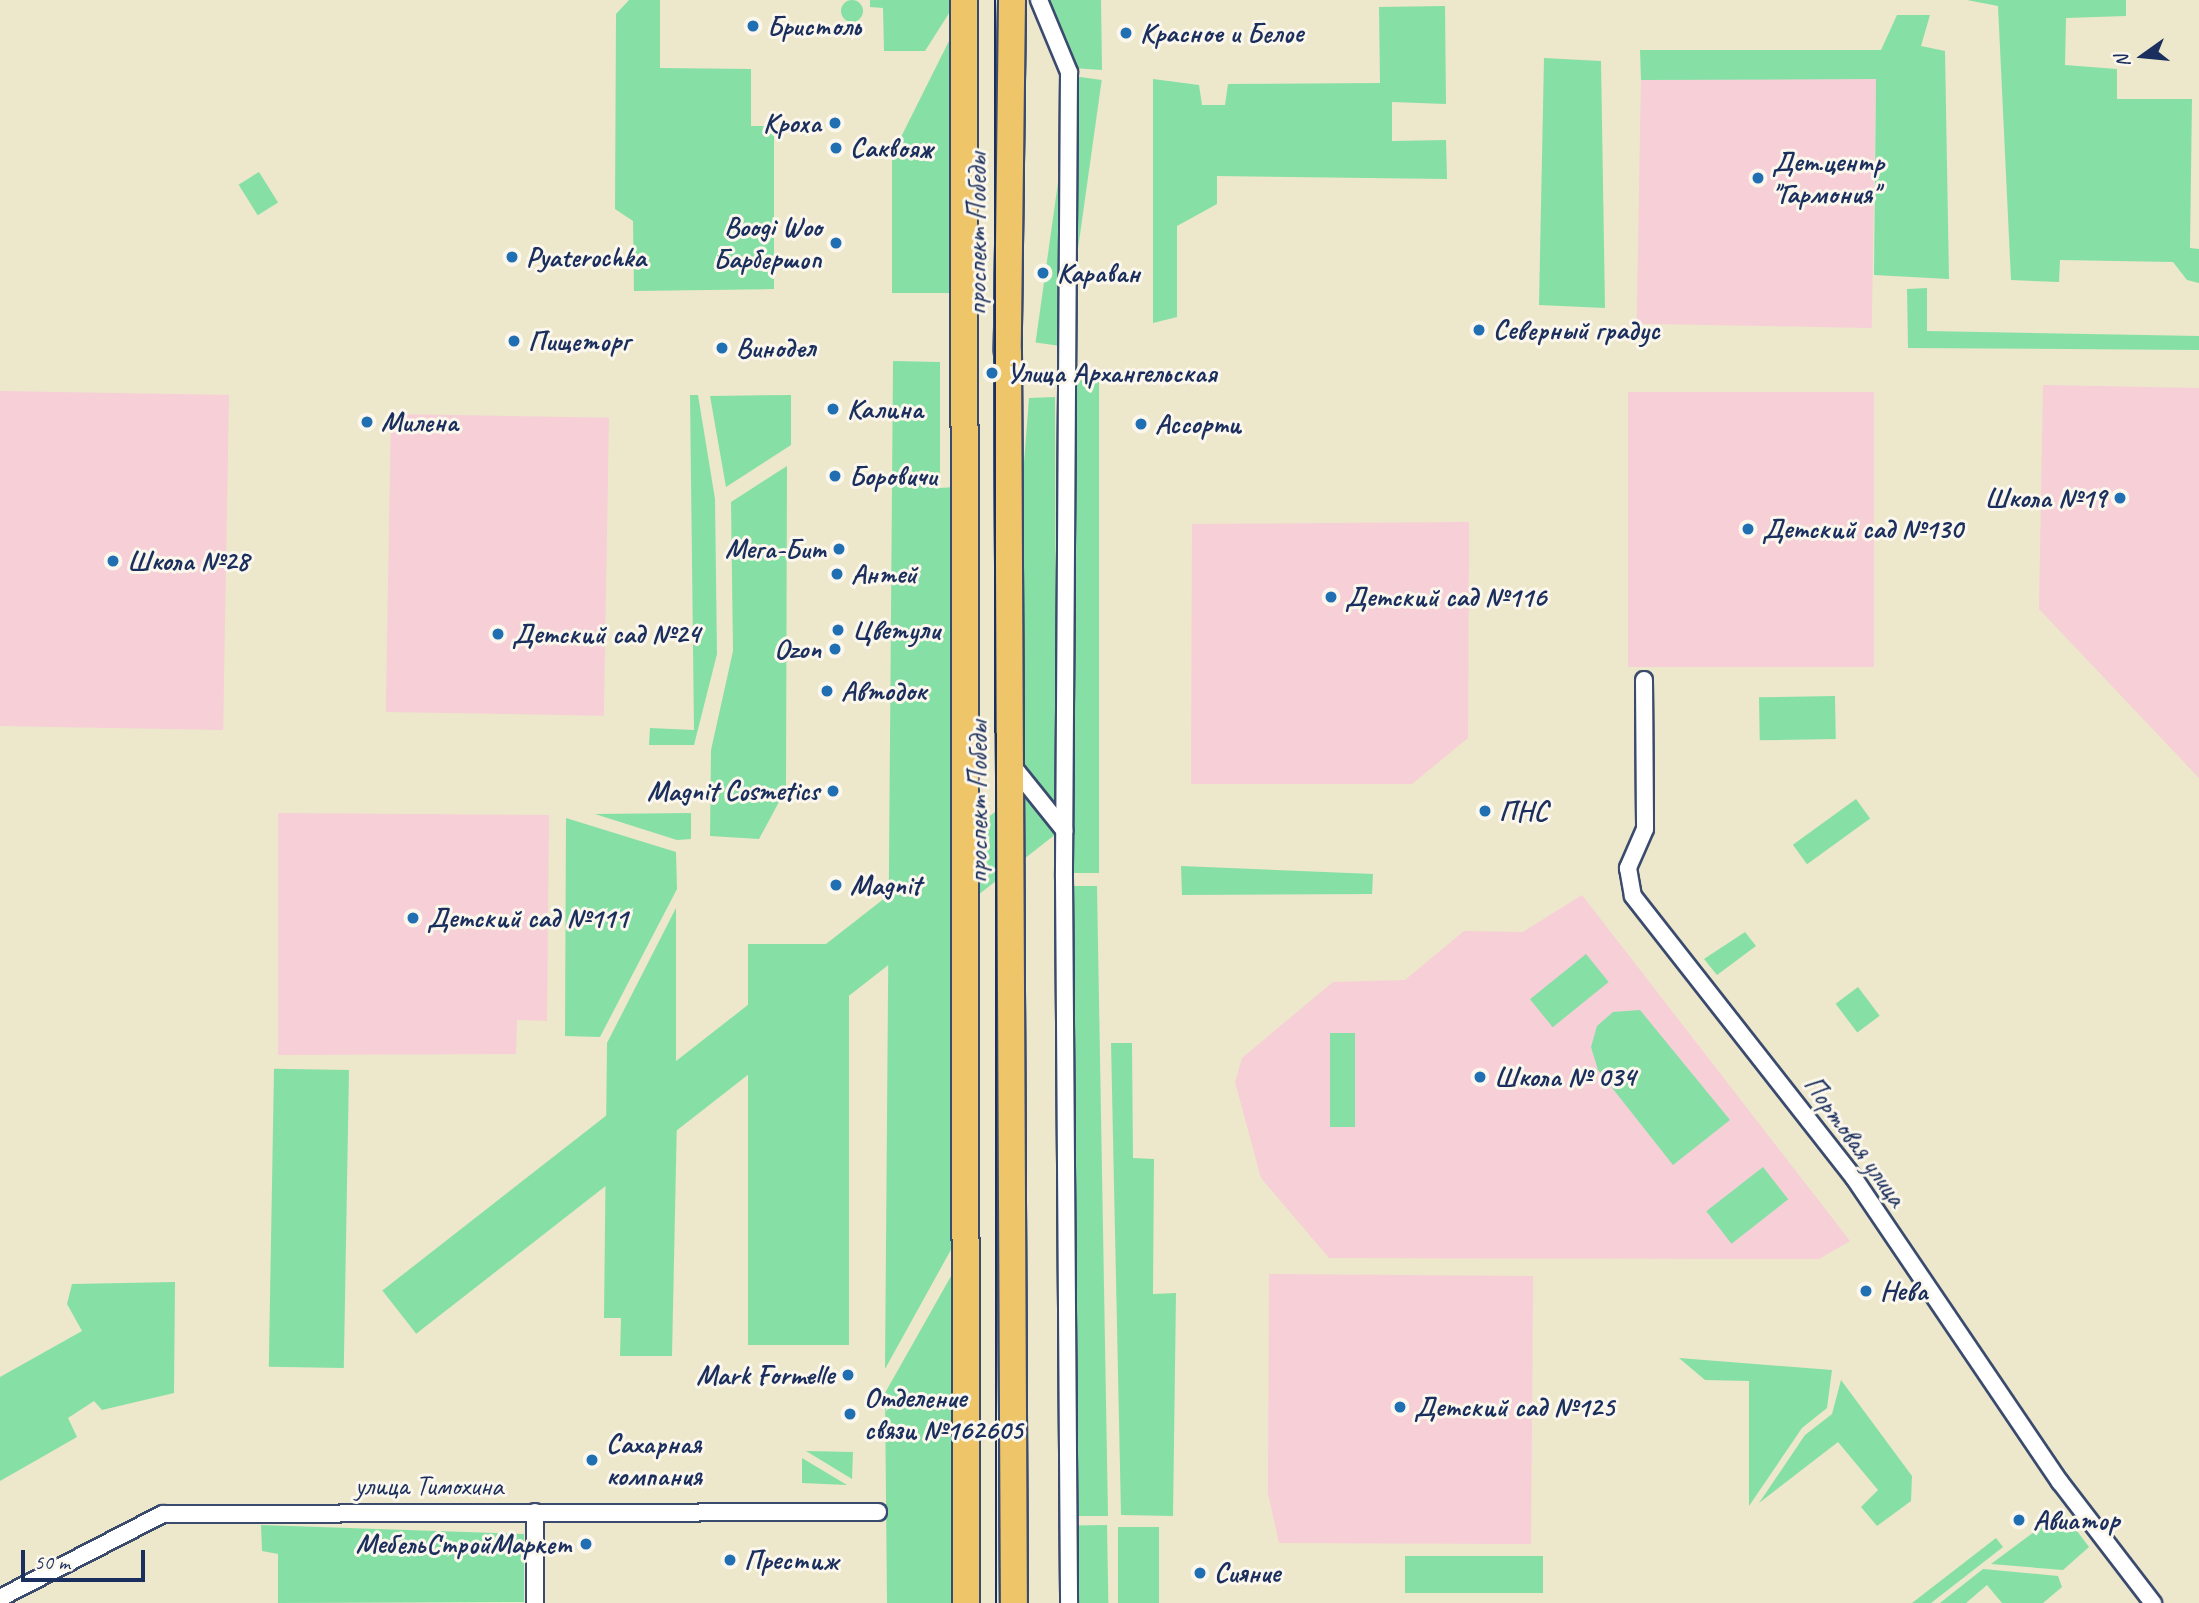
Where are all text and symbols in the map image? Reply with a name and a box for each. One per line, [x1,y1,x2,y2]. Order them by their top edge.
place label: Бристоль [767,9,861,43]
place label: Красное и Белое [1140,16,1303,50]
marker: Бристоль [745,18,761,34]
north arrow [2108,21,2178,91]
marker: Красное и Белое [1118,25,1134,41]
text: N [2110,53,2136,70]
place label: Кроха [763,106,821,140]
marker: Кроха [827,115,843,131]
place label: Саквояж [850,131,932,165]
marker: Саквояж [828,140,844,156]
place label: Дет.центр "Гармония" [1772,145,1884,211]
street label: проспект Победы [960,153,994,315]
marker: Дет.центр "Гармония" [1750,170,1766,186]
place label: Boogi Woo Барбершоп [713,210,822,276]
marker: Boogi Woo Барбершоп [828,235,844,251]
place label: Pyaterochka [526,240,646,274]
marker: Pyaterochka [504,249,520,265]
place label: Караван [1057,256,1140,290]
marker: Караван [1035,265,1051,281]
place label: Северный градус [1493,313,1659,347]
marker: Северный градус [1471,322,1487,338]
place label: Пищеторг [528,324,630,358]
place label: Винодел [736,331,815,365]
marker: Пищеторг [506,333,522,349]
marker: Винодел [714,340,730,356]
place label: Улица Архангельская [1006,356,1214,390]
marker: Улица Архангельская [984,365,1000,381]
place label: Калина [847,392,923,426]
marker: Калина [825,401,841,417]
place label: Милена [381,405,458,439]
place label: Ассорти [1155,407,1241,441]
marker: Милена [359,414,375,430]
marker: Ассорти [1133,416,1149,432]
place label: Боровичи [849,459,937,493]
marker: Боровичи [827,468,843,484]
place label: Школа №19 [1984,481,2106,515]
marker: Школа №19 [2112,490,2128,506]
place label: Детский сад №130 [1762,512,1963,546]
marker: Детский сад №130 [1740,521,1756,537]
place label: Мега-Бит [725,532,825,566]
marker: Мега-Бит [831,541,847,557]
place label: Школа №28 [127,544,249,578]
marker: Школа №28 [105,553,121,569]
place label: Антей [851,557,917,591]
marker: Антей [829,566,845,582]
place label: Детский сад №116 [1345,580,1546,614]
marker: Детский сад №116 [1323,589,1339,605]
place label: Цветули [852,613,940,647]
place label: Детский сад №24 [512,617,700,651]
marker: Цветули [830,622,846,638]
marker: Детский сад №24 [490,626,506,642]
place label: Ozon [774,632,821,666]
marker: Ozon [827,641,843,657]
place label: Автодок [841,674,926,708]
marker: Автодок [819,683,835,699]
street label: проспект Победы [961,721,995,883]
place label: Magnit Cosmetics [647,774,819,808]
marker: Magnit Cosmetics [825,783,841,799]
place label: ПНС [1499,794,1548,828]
marker: ПНС [1477,803,1493,819]
place label: Magnit [850,868,921,902]
marker: Magnit [828,877,844,893]
place label: Детский сад №111 [427,901,628,935]
marker: Детский сад №111 [405,910,421,926]
place label: Школа № 034 [1494,1060,1635,1094]
street label: Портовая улица [1796,1068,1914,1214]
marker: Школа № 034 [1472,1069,1488,1085]
place label: Нева [1880,1274,1928,1308]
marker: Нева [1858,1283,1874,1299]
place label: Mark Formelle [695,1358,834,1392]
marker: Mark Formelle [840,1367,856,1383]
place label: Отделение связи №162605 [864,1381,1022,1447]
place label: Детский сад №125 [1414,1390,1614,1424]
marker: Детский сад №125 [1392,1399,1408,1415]
marker: Отделение связи №162605 [842,1406,858,1422]
place label: Сахарная компания [606,1427,702,1493]
marker: Сахарная компания [584,1452,600,1468]
street label: улица Тимохина [355,1469,503,1503]
place label: Авиатор [2033,1503,2120,1537]
marker: Авиатор [2011,1512,2027,1528]
place label: МебельСтройМаркет [356,1527,572,1561]
scale bar [24,1536,149,1580]
marker: МебельСтройМаркет [578,1536,594,1552]
place label: Престиж [744,1543,838,1577]
text: 50 m [34,1549,70,1575]
marker: Престиж [722,1552,738,1568]
place label: Сияние [1214,1556,1280,1590]
marker: Сияние [1192,1565,1208,1581]

